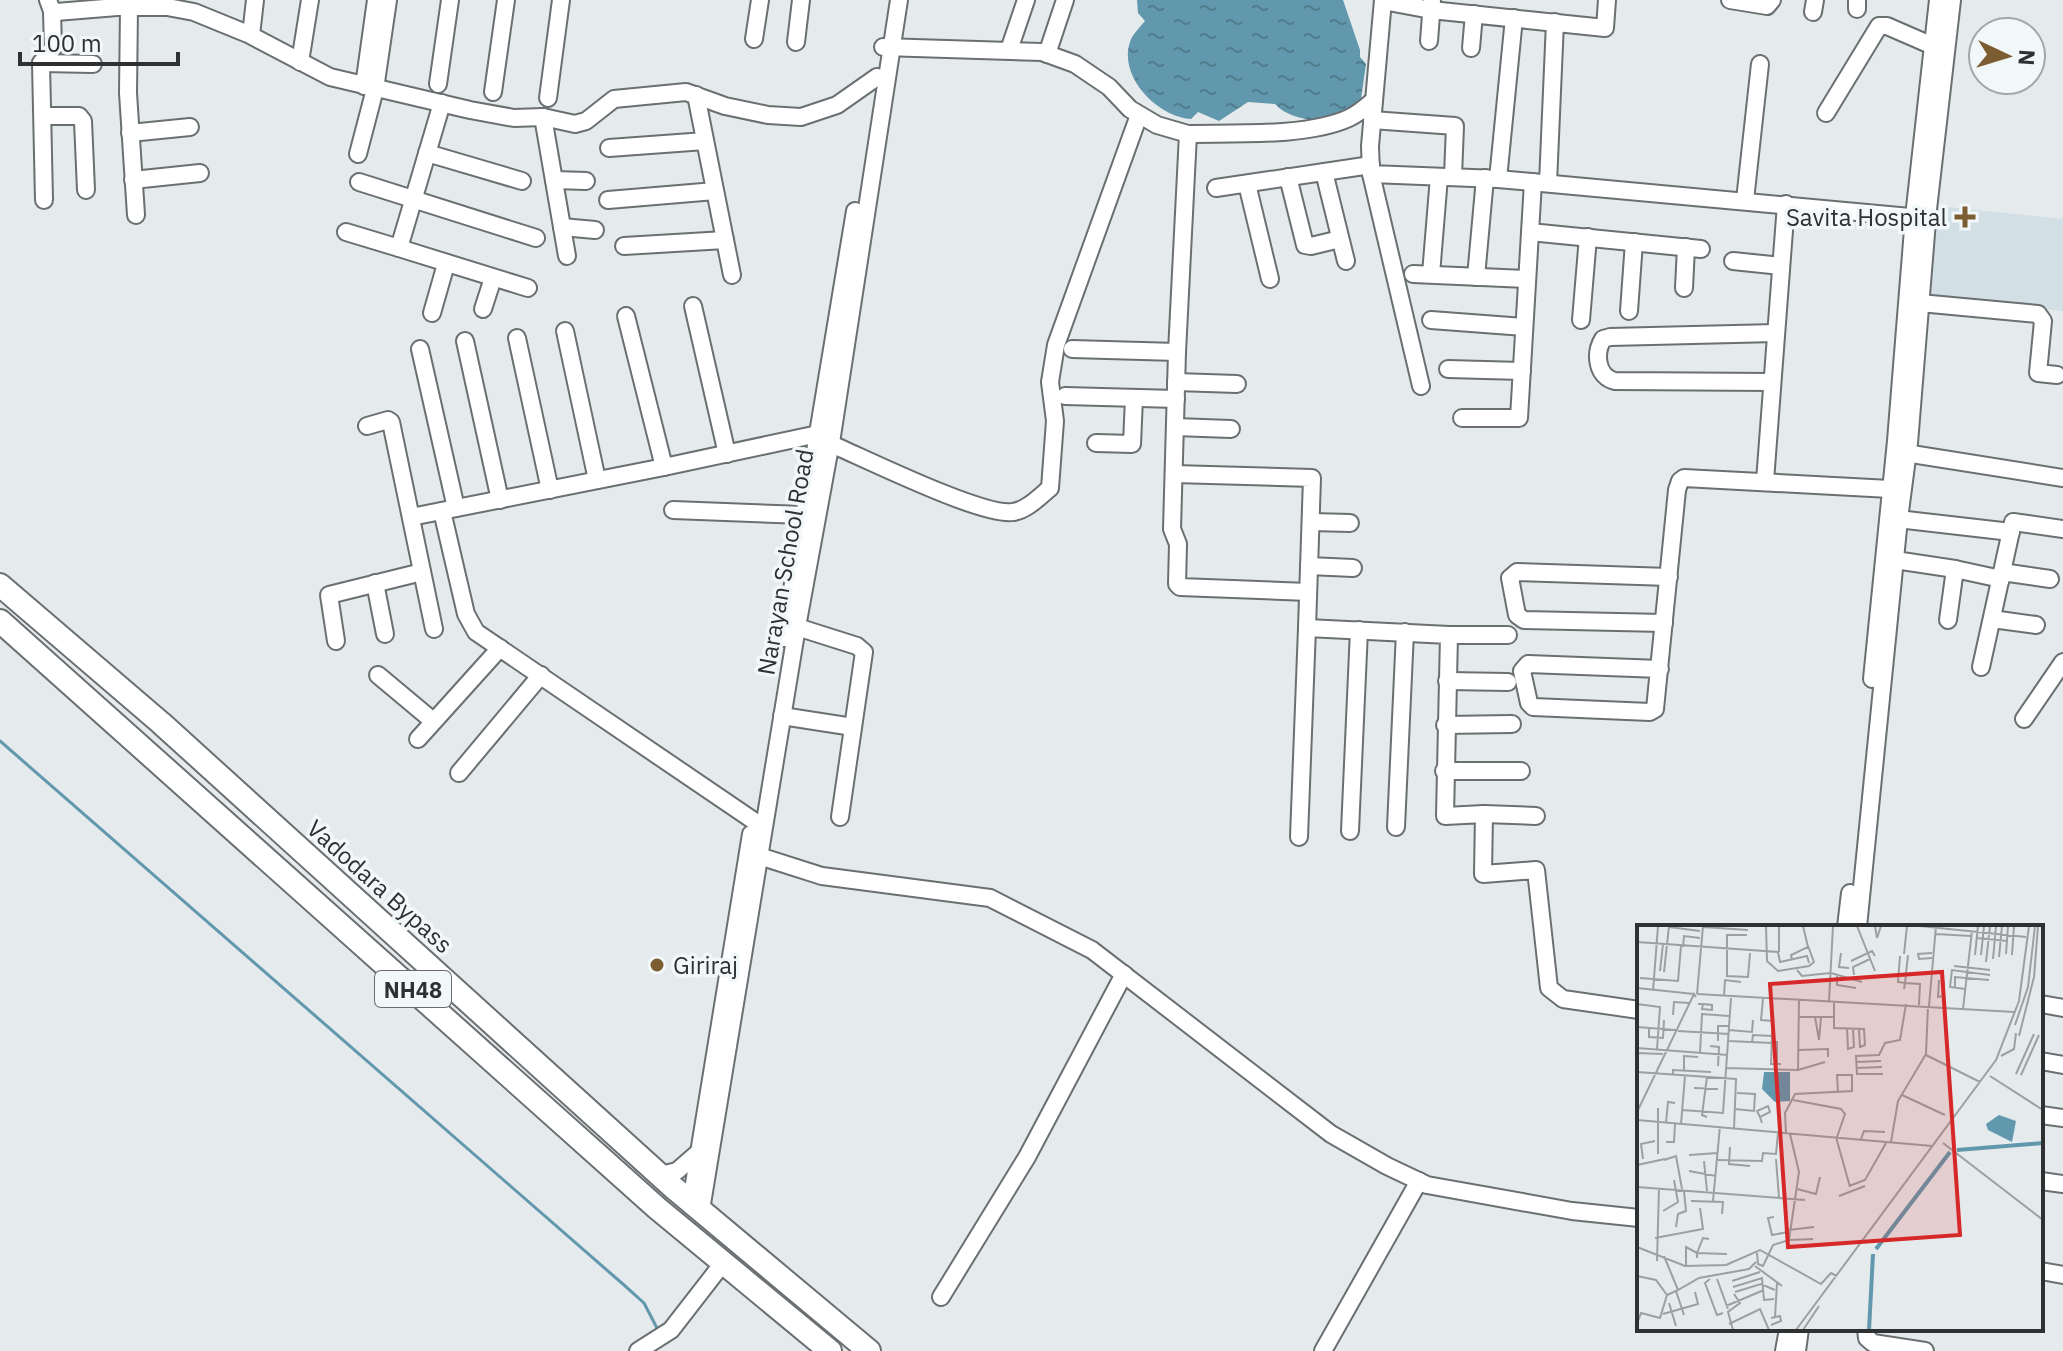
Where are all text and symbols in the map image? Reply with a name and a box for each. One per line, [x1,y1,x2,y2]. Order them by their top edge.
scale bar [20,16,178,66]
north arrow [1967,16,2047,96]
text: 100 m [32,27,102,59]
text: N [2012,48,2042,66]
place label: Savita Hospital [1786,201,1947,233]
marker: Savita Hospital [1954,206,1976,228]
street label: Narayan School Road [749,447,821,677]
street label: Vadodara Bypass [300,812,460,960]
inset map [1637,925,2043,1331]
place label: Giriraj [673,949,738,981]
marker: Giriraj [648,956,666,974]
road number: NH48 [375,971,451,1007]

